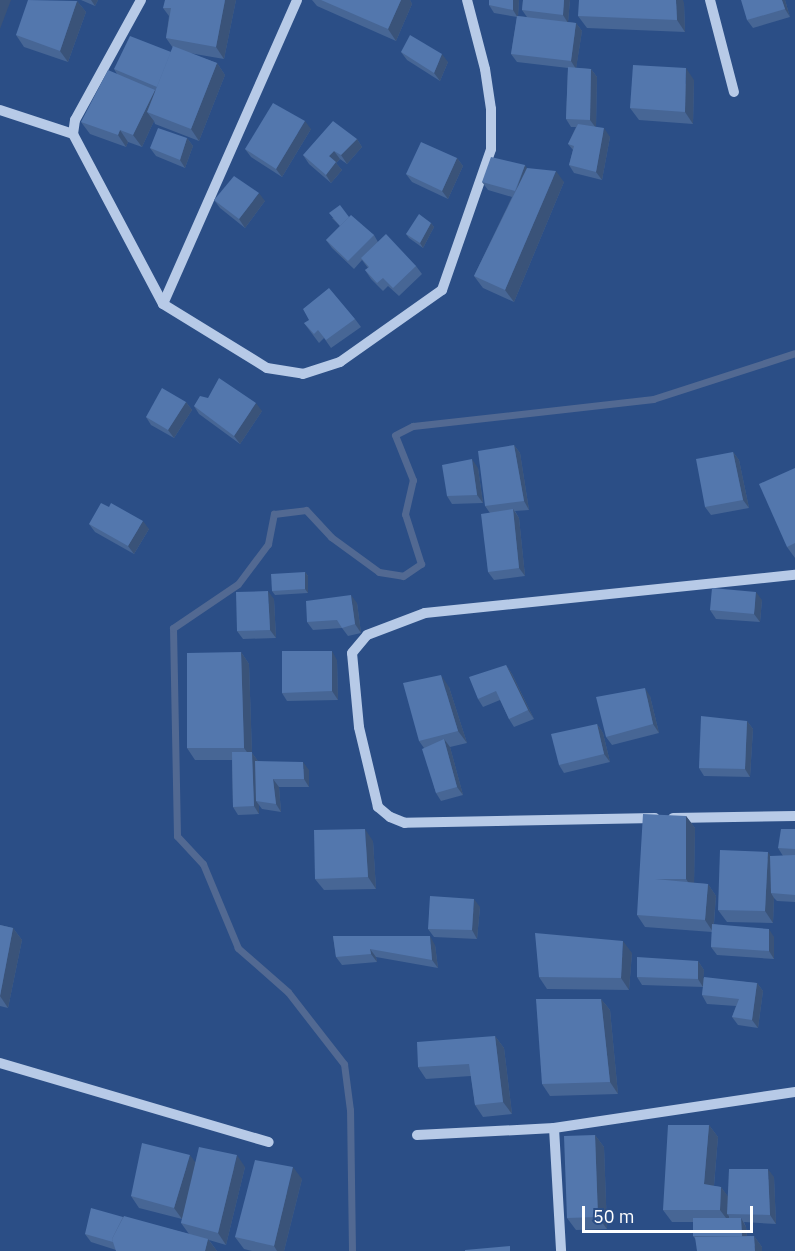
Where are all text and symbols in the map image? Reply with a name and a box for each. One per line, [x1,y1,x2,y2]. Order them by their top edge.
scale bar [585,1194,756,1232]
text: 50 m [593,1205,635,1228]

